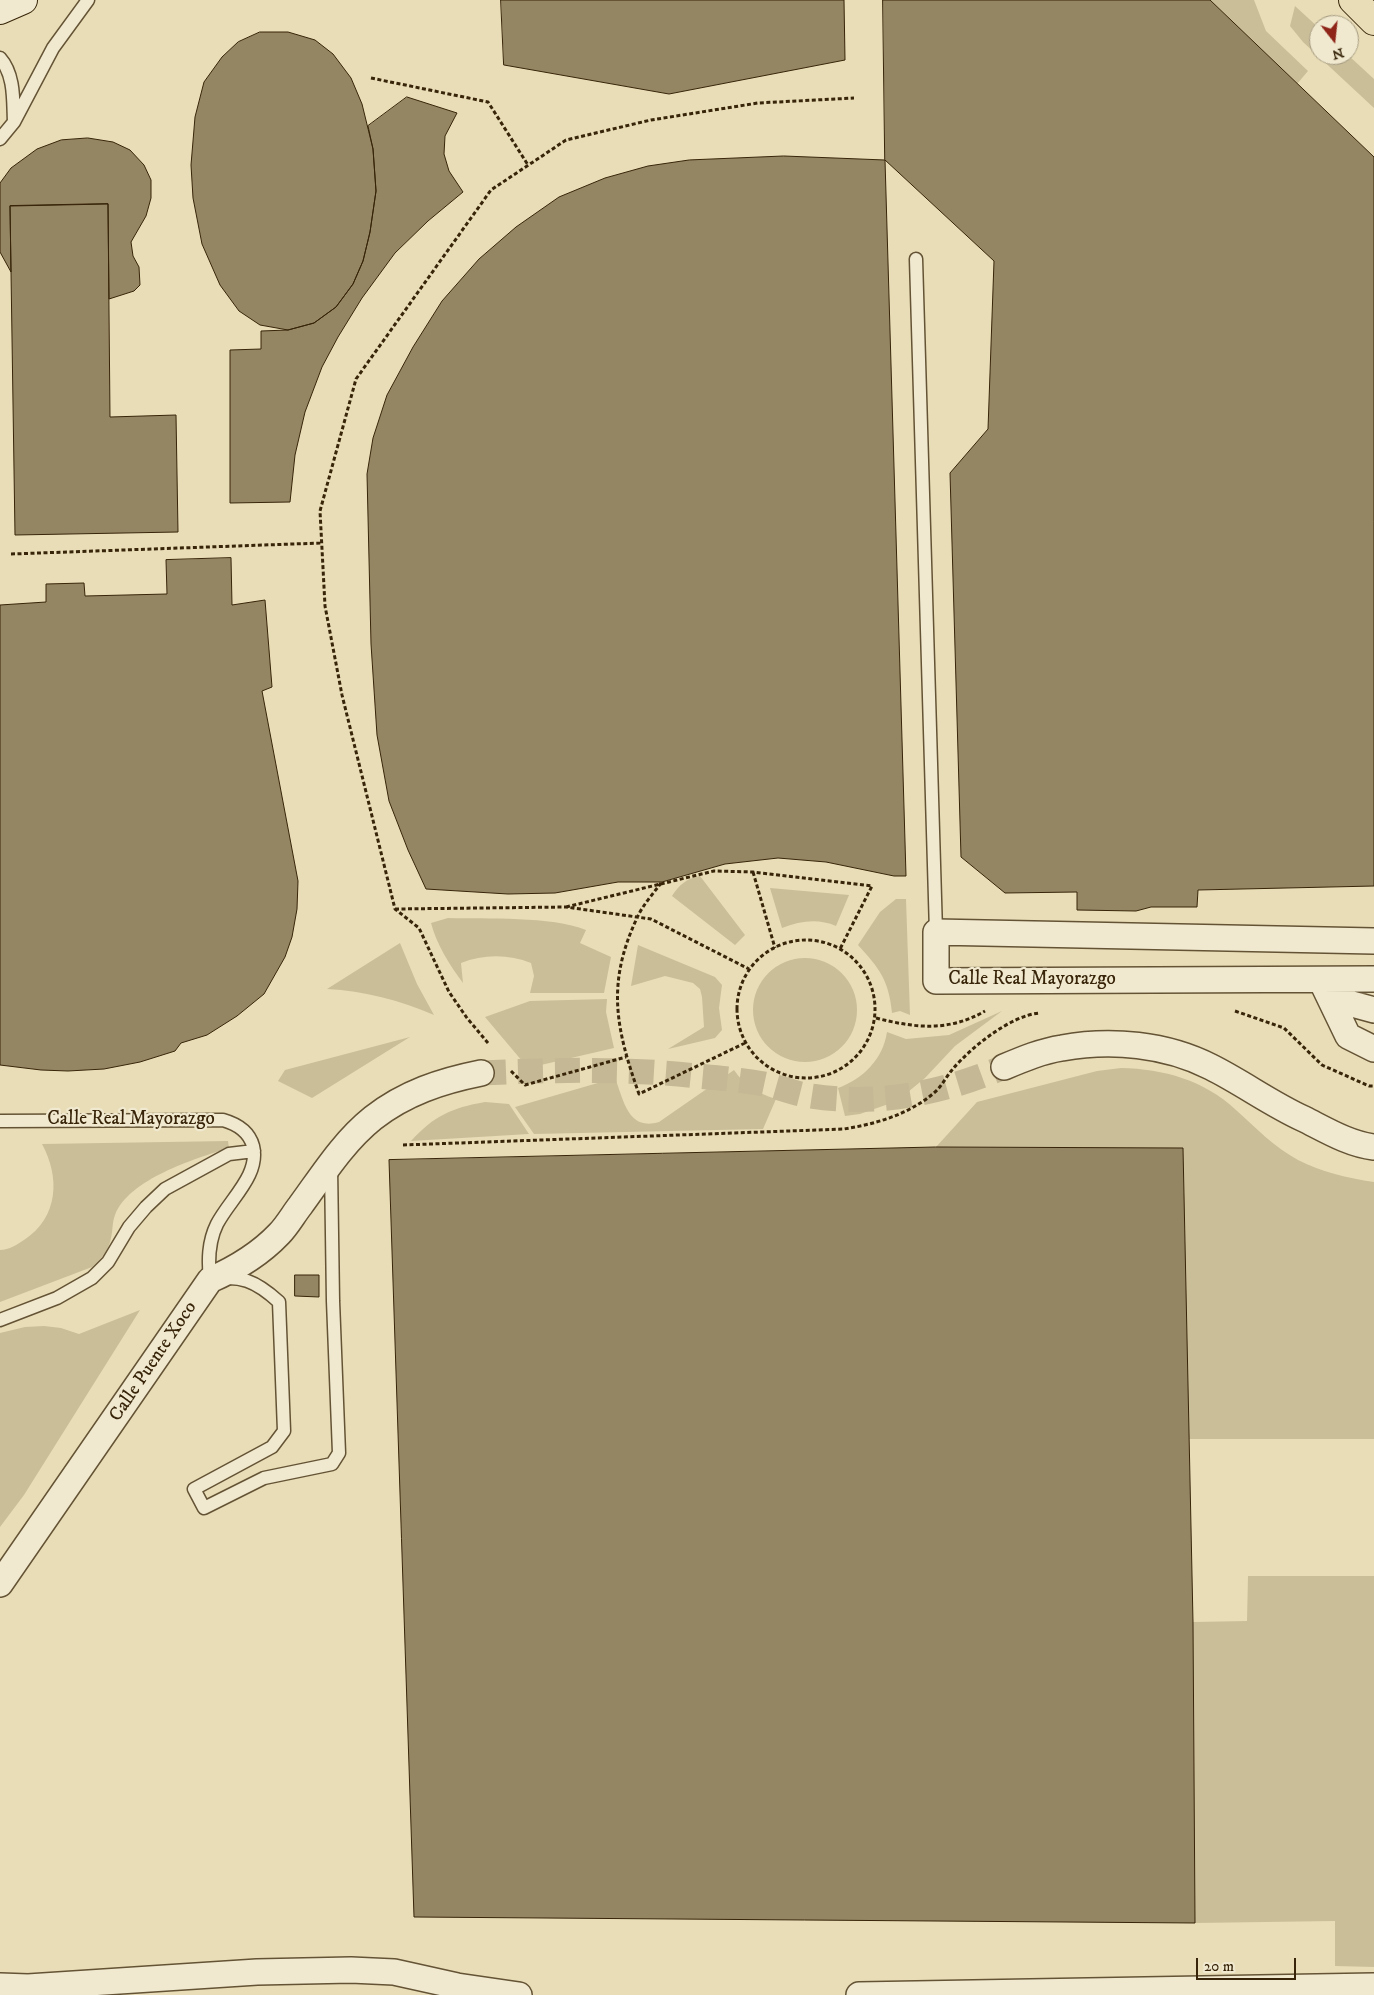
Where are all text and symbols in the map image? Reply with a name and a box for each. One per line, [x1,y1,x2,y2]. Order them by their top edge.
north arrow [1309,15,1359,65]
text: N [1330,43,1346,64]
street label: Calle Real Mayorazgo [948,969,1116,991]
street label: Calle Real Mayorazgo [47,1109,215,1131]
street label: Calle Puente Xoco [105,1298,203,1426]
scale bar [1199,1948,1299,1980]
text: 20 m [1204,1957,1234,1976]

